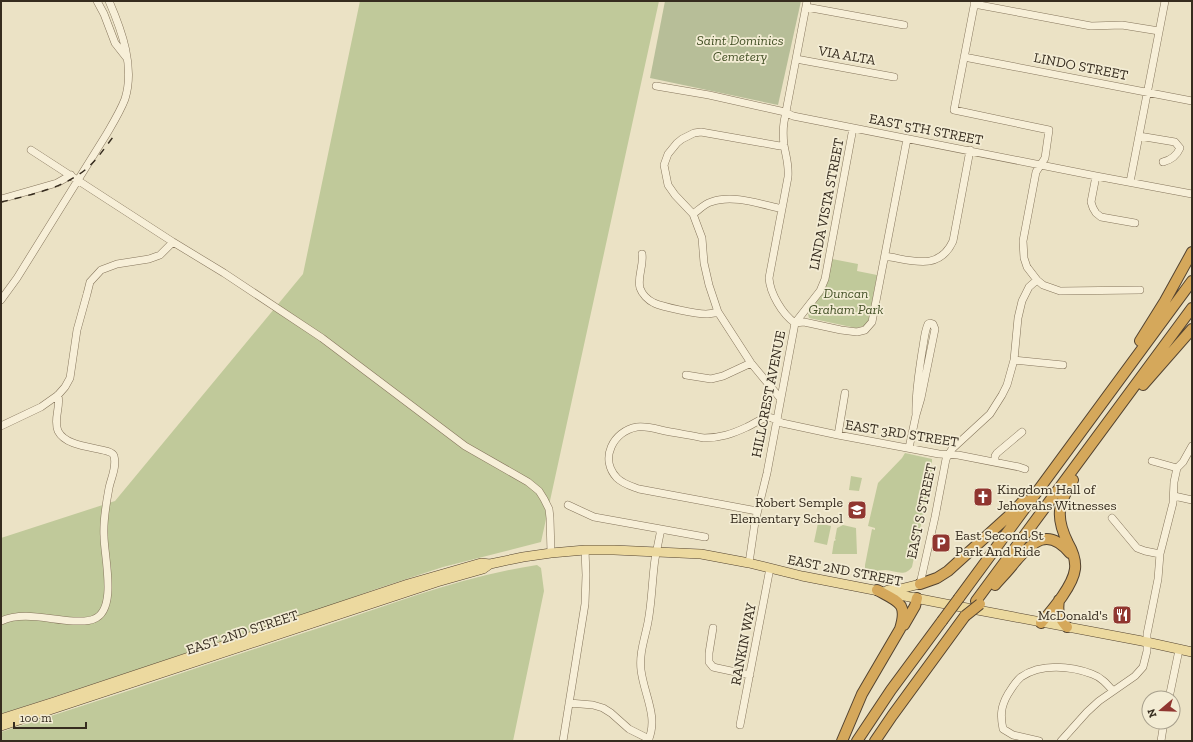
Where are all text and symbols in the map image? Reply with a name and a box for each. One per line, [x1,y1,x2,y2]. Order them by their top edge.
park label: Saint Dominics Cemetery [697,32,784,65]
street label: VIA ALTA [816,42,878,69]
street label: LINDO STREET [1032,49,1130,84]
street label: EAST 5TH STREET [867,110,985,149]
street label: LINDA VISTA STREET [805,136,848,271]
park label: Duncan Graham Park [808,285,884,318]
street label: HILLCREST AVENUE [748,329,789,459]
street label: EAST 3RD STREET [844,416,960,451]
street label: EAST S STREET [903,462,940,560]
place label: Kingdom Hall of Jehovahs Witnesses [997,481,1117,514]
church icon: Kingdom Hall of Jehovahs Witnesses [972,486,994,508]
place label: Robert Semple Elementary School [730,494,843,527]
school or university icon: Robert Semple Elementary School [846,499,868,521]
place label: East Second St Park And Ride [955,527,1045,560]
parking icon: East Second St Park And Ride [930,532,952,554]
street label: EAST 2ND STREET [786,551,904,590]
street label: RANKIN WAY [727,601,760,687]
restaurant icon: McDonald's [1111,604,1133,626]
street label: EAST 2ND STREET [184,606,301,659]
place label: McDonald's [1038,607,1108,624]
north arrow [1141,690,1181,730]
scale bar [14,704,86,730]
text: N [1144,706,1160,719]
text: 100 m [20,711,52,725]

